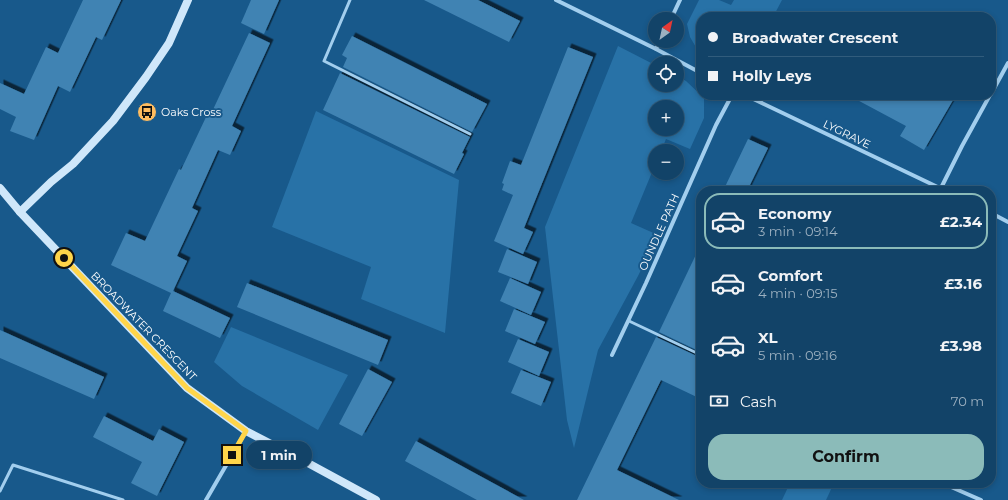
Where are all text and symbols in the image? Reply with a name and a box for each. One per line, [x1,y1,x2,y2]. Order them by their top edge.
north arrow [648,12,684,48]
map controls [648,12,684,180]
text: Broadwater Crescent [732,28,898,47]
button: locate [648,56,684,92]
text: Holly Leys [732,66,811,85]
button: + [648,100,684,136]
bus stop icon: Oaks Cross [136,101,158,123]
place label: Oaks Cross [161,105,222,119]
street label: LYGRAVE [821,116,873,152]
button: − [648,144,684,180]
street label: OUNDLE PATH [636,191,682,273]
icon: car [710,203,746,239]
text: Economy [758,204,831,223]
text: £2.34 [940,212,982,231]
text: 3 min · 09:14 [758,223,837,239]
route start [55,249,73,267]
icon: car [710,265,746,301]
text: Comfort [758,266,823,285]
street label: BROADWATER CRESCENT [88,269,200,384]
text: £3.16 [944,274,982,293]
text: 4 min · 09:15 [758,285,838,301]
icon: car [710,327,746,363]
text: XL [758,328,777,347]
text: £3.98 [940,336,982,355]
text: 5 min · 09:16 [758,347,837,363]
icon: cash [708,390,730,412]
text: Cash [740,392,777,411]
text: 70 m [951,393,984,409]
button: Confirm [708,434,984,480]
callout: 1 min [246,441,312,469]
route end [223,446,241,464]
text: 1 min [261,447,297,463]

